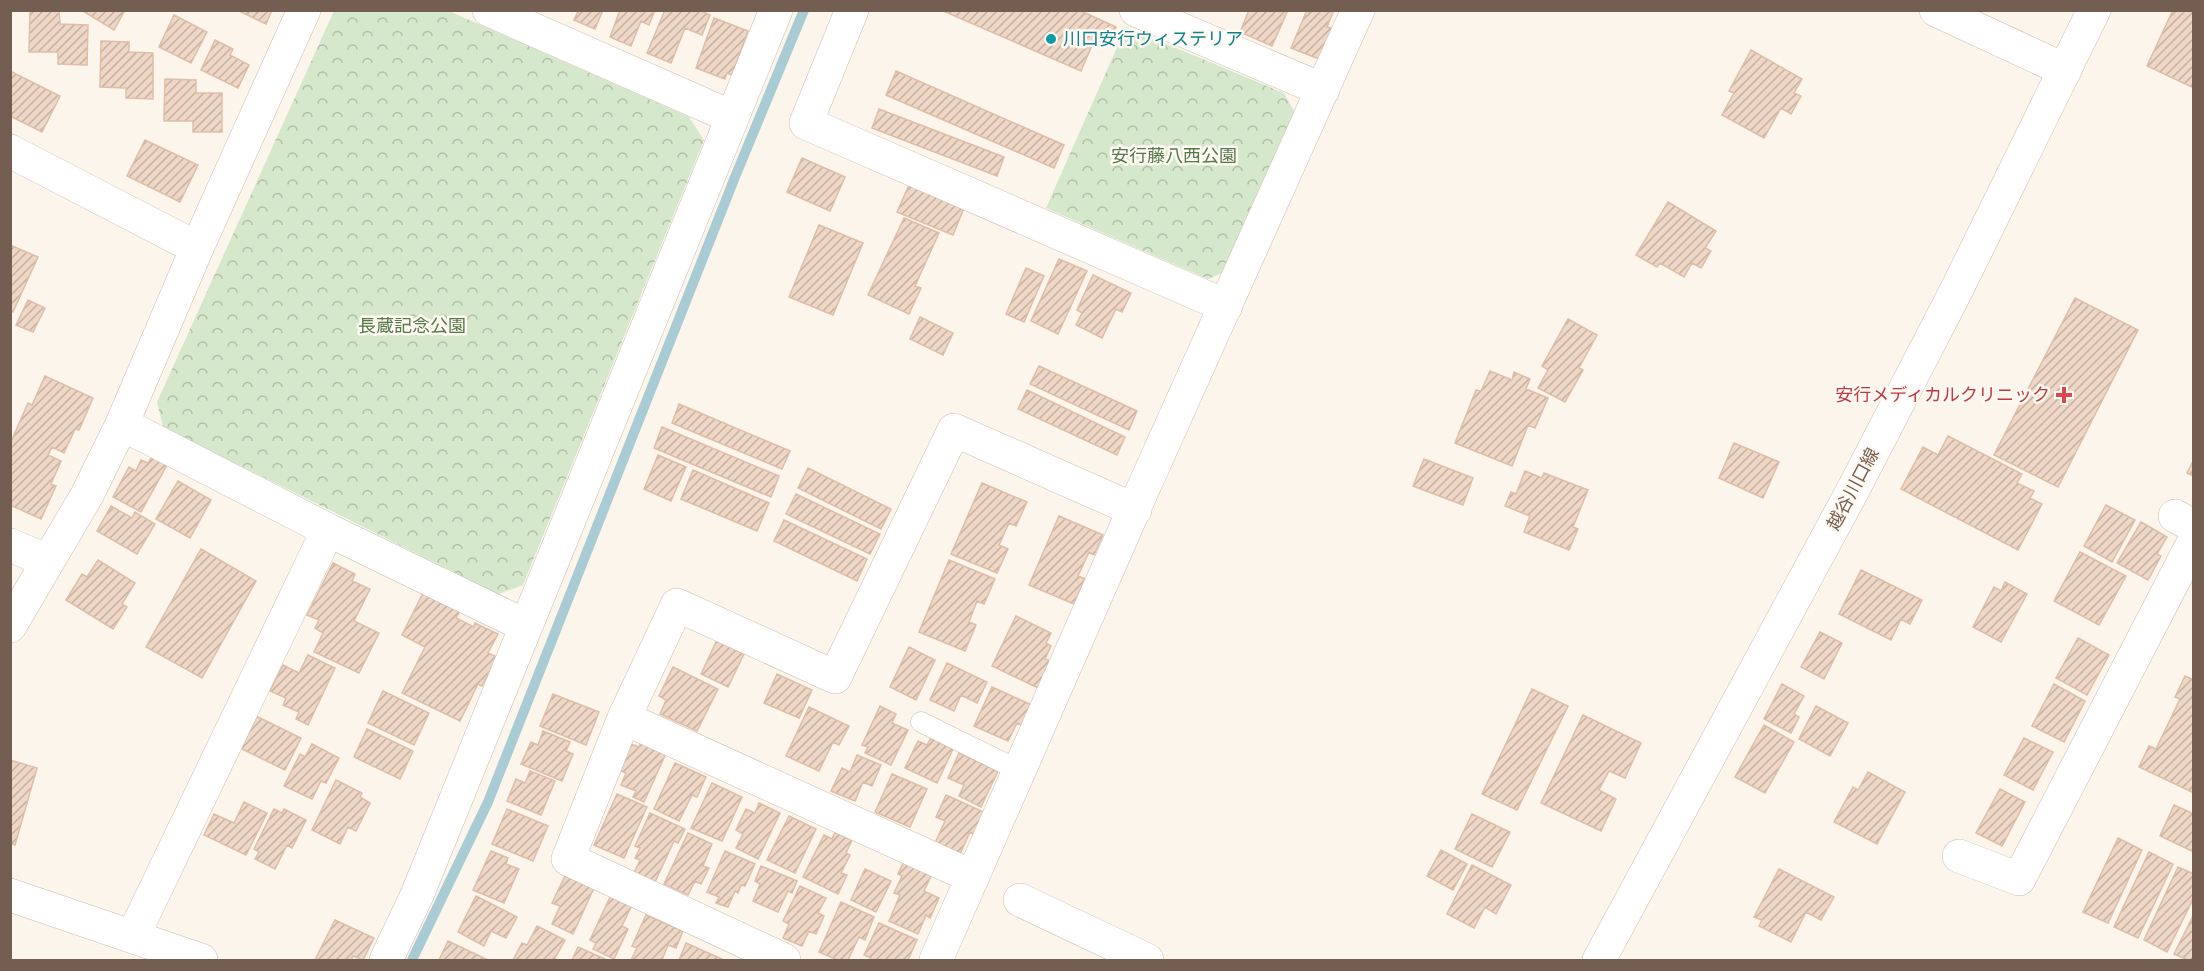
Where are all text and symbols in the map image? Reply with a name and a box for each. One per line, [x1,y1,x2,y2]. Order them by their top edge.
place label: 川口安行ウィステリア [1063,28,1243,49]
marker: 川口安行ウィステリア [1044,32,1058,46]
park label: 安行藤八西公園 [1111,145,1237,166]
park label: 長蔵記念公園 [358,315,466,336]
place label: 安行メディカルクリニック [1835,384,2050,405]
marker: 安行メディカルクリニック [2055,386,2073,404]
street label: 越谷川口線 [1822,444,1883,533]

